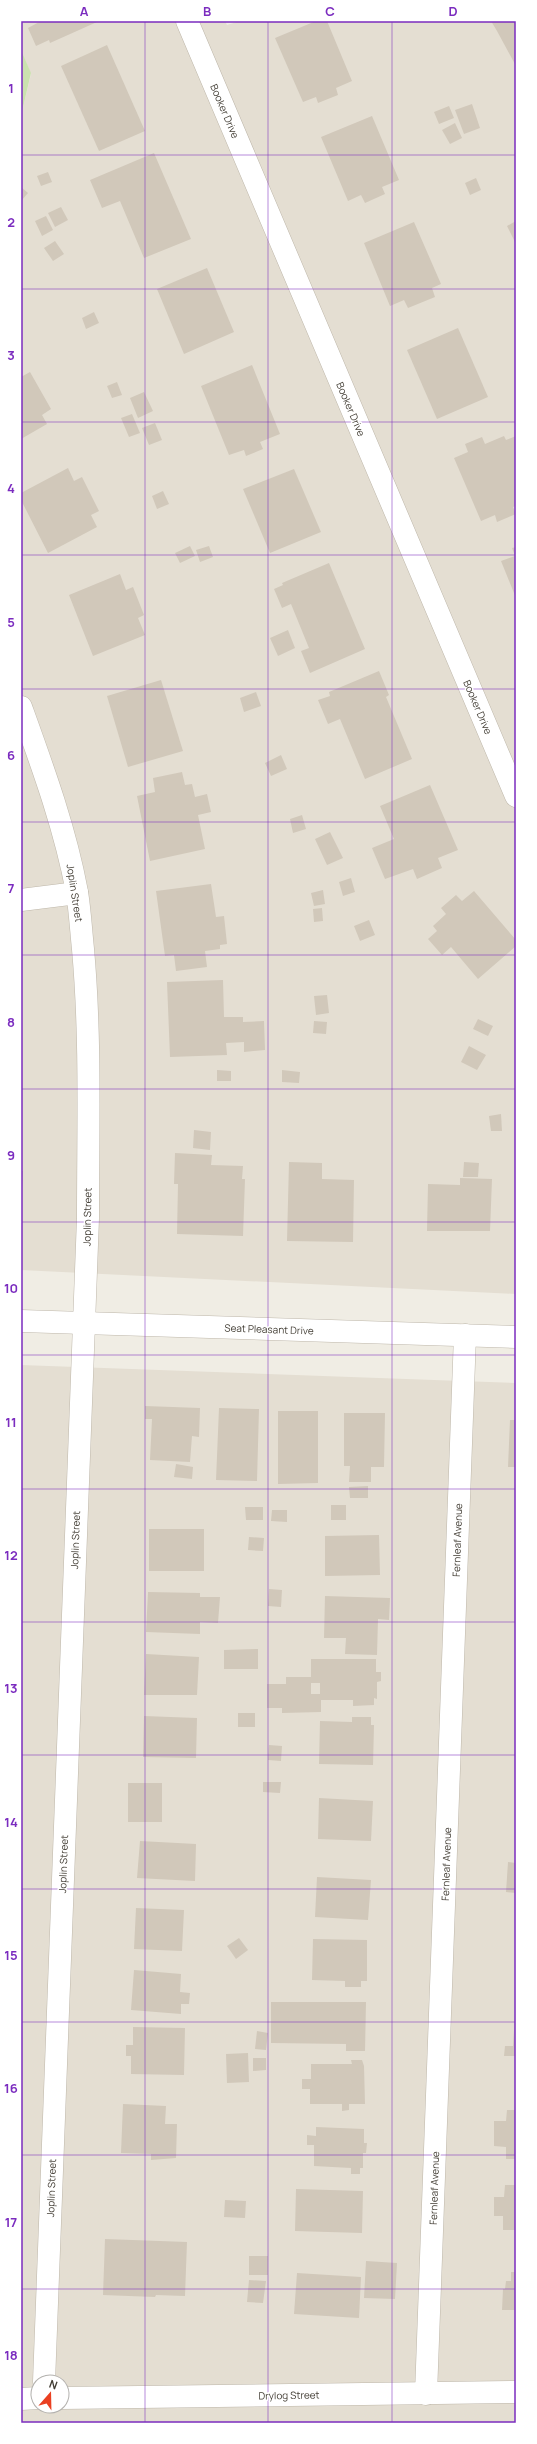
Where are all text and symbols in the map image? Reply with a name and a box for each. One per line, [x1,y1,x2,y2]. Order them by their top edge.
text: A [80,2,89,20]
text: B [203,2,211,20]
text: C [325,2,335,20]
text: D [448,2,458,20]
text: 1 [8,79,14,97]
street label: Booker Drive [207,82,243,140]
text: 2 [7,213,15,231]
text: 3 [7,346,15,364]
street label: Booker Drive [333,380,369,438]
text: 4 [7,479,15,497]
text: 5 [7,613,15,631]
street label: Booker Drive [460,678,496,736]
text: 6 [7,746,15,764]
street label: Joplin Street [64,863,86,923]
text: 7 [8,879,15,897]
text: 8 [7,1013,15,1031]
text: 9 [7,1146,15,1164]
street label: Joplin Street [79,1188,95,1246]
text: 10 [4,1279,18,1297]
street label: Seat Pleasant Drive [224,1320,314,1338]
text: 11 [5,1413,17,1431]
street label: Fernleaf Avenue [449,1503,465,1577]
street label: Joplin Street [67,1511,83,1569]
text: 12 [4,1546,18,1564]
text: 13 [4,1679,18,1697]
text: 14 [4,1813,18,1831]
street label: Fernleaf Avenue [438,1827,454,1901]
street label: Joplin Street [55,1835,71,1893]
text: 15 [4,1946,18,1964]
text: 16 [4,2079,18,2097]
street label: Fernleaf Avenue [426,2151,442,2225]
street label: Joplin Street [43,2159,59,2217]
text: 17 [5,2213,17,2231]
text: 18 [4,2346,18,2364]
north arrow [30,2374,70,2414]
text: N [47,2376,60,2393]
street label: Drylog Street [258,2387,320,2403]

